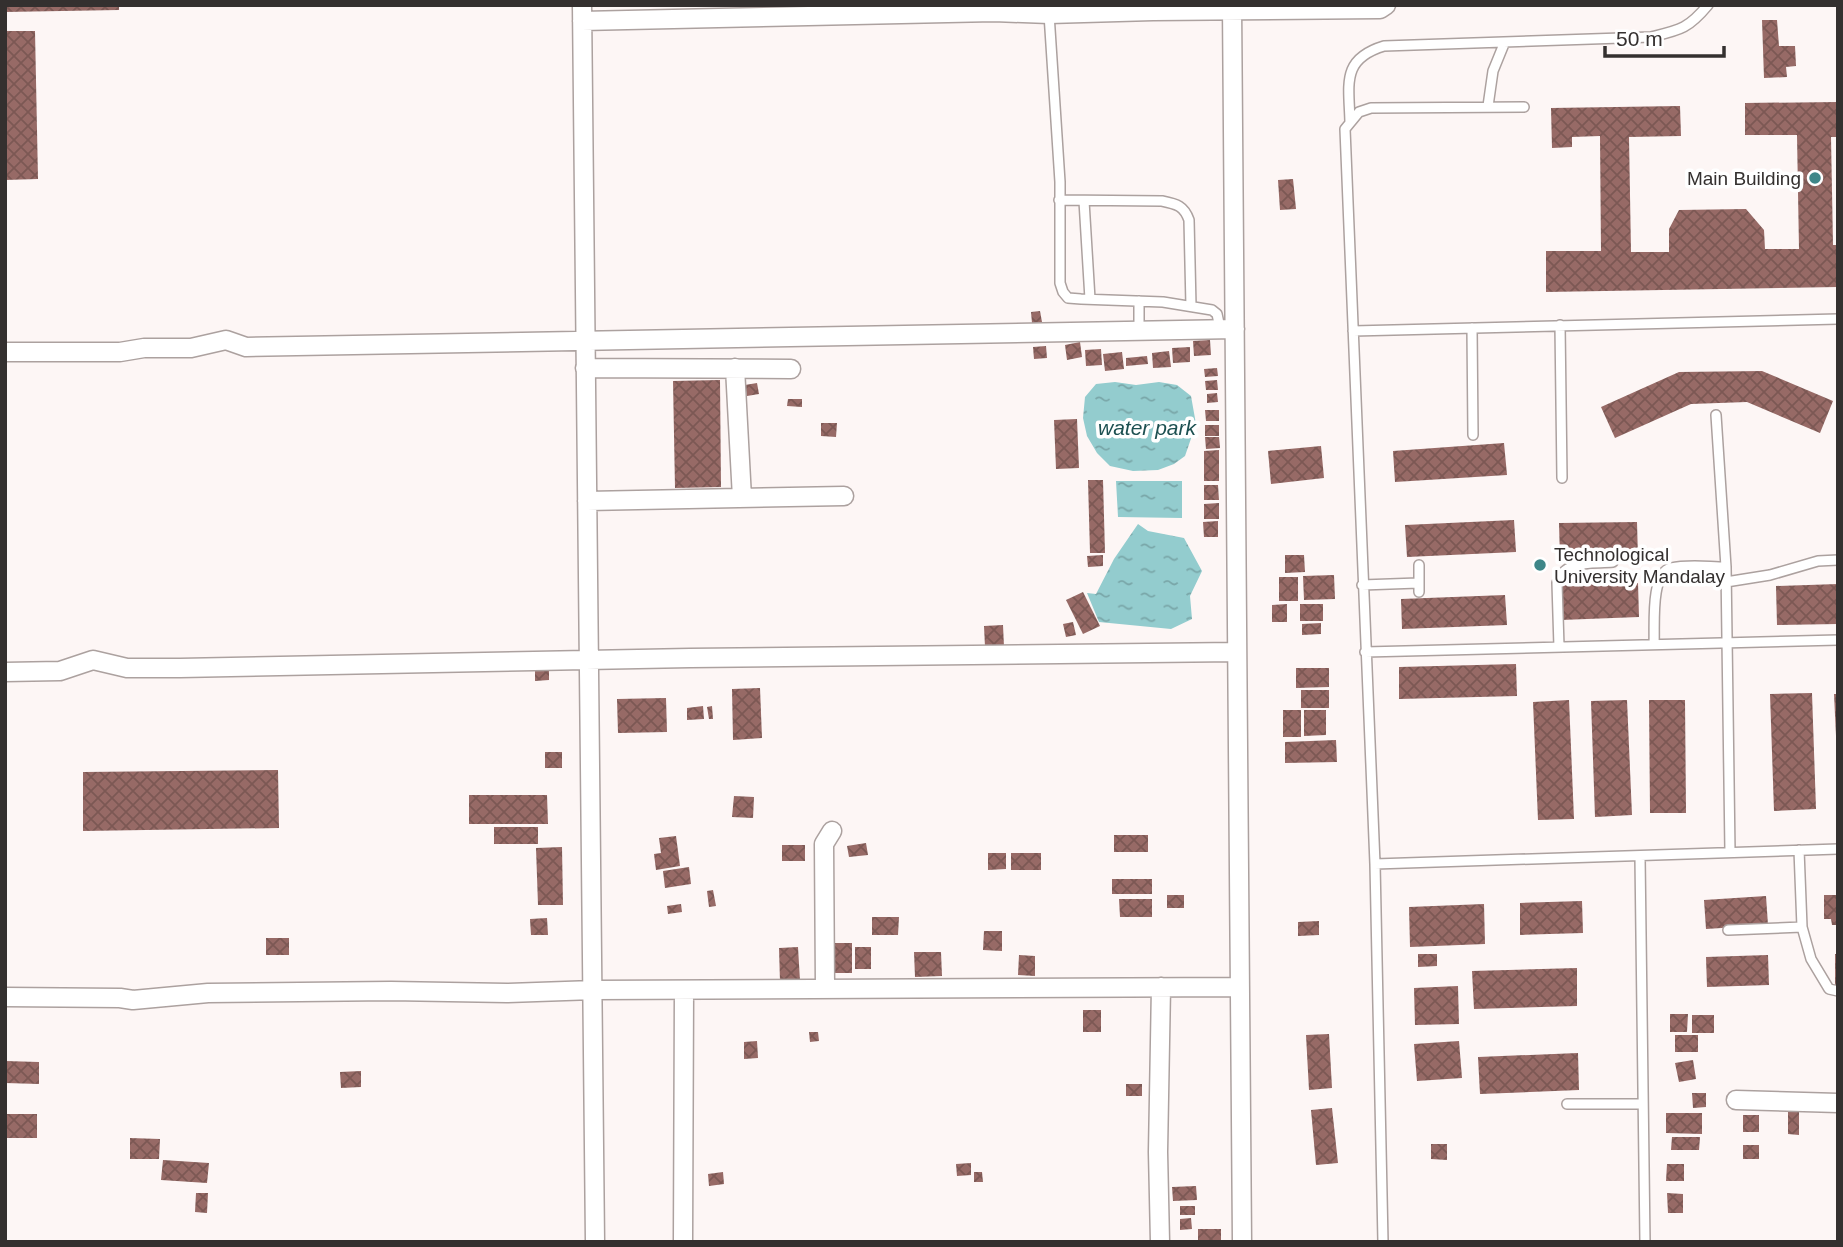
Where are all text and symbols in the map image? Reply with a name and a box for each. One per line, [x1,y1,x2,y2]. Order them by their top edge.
scale bar [1605,14,1724,58]
text: 50 m [1616,27,1663,50]
place label: Main Building [1687,168,1801,189]
marker: Main Building [1807,170,1823,186]
water label: water park [1098,416,1198,439]
place label: Technological University Mandalay [1554,544,1726,587]
marker: Technological University Mandalay [1532,557,1548,573]

